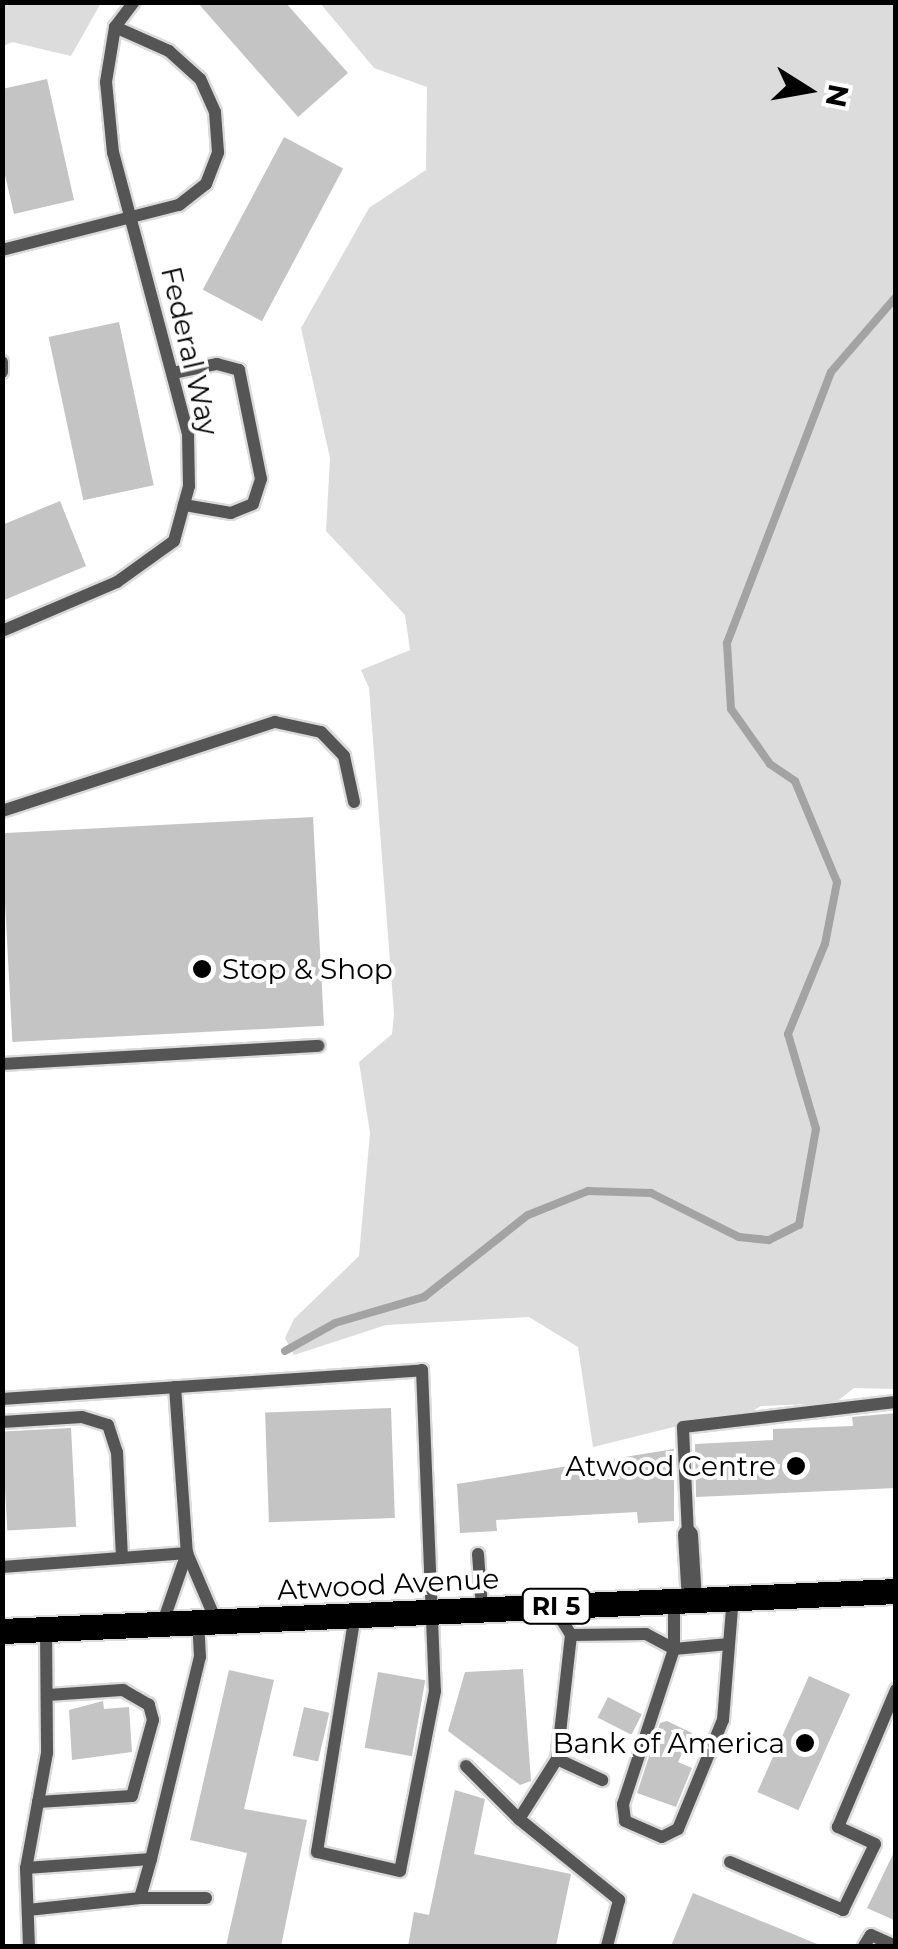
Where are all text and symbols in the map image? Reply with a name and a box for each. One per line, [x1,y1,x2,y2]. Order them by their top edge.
north arrow [758,40,858,140]
text: N [819,81,856,110]
street label: Federal Way [154,263,226,439]
place label: Stop & Shop [222,952,393,986]
marker: Stop & Shop [191,958,213,980]
place label: Atwood Centre [565,1449,776,1483]
marker: Atwood Centre [785,1455,807,1477]
street label: Atwood Avenue [276,1561,500,1607]
road number: RI 5 [521,1586,591,1626]
place label: Bank of America [552,1726,785,1760]
marker: Bank of America [794,1732,816,1754]

